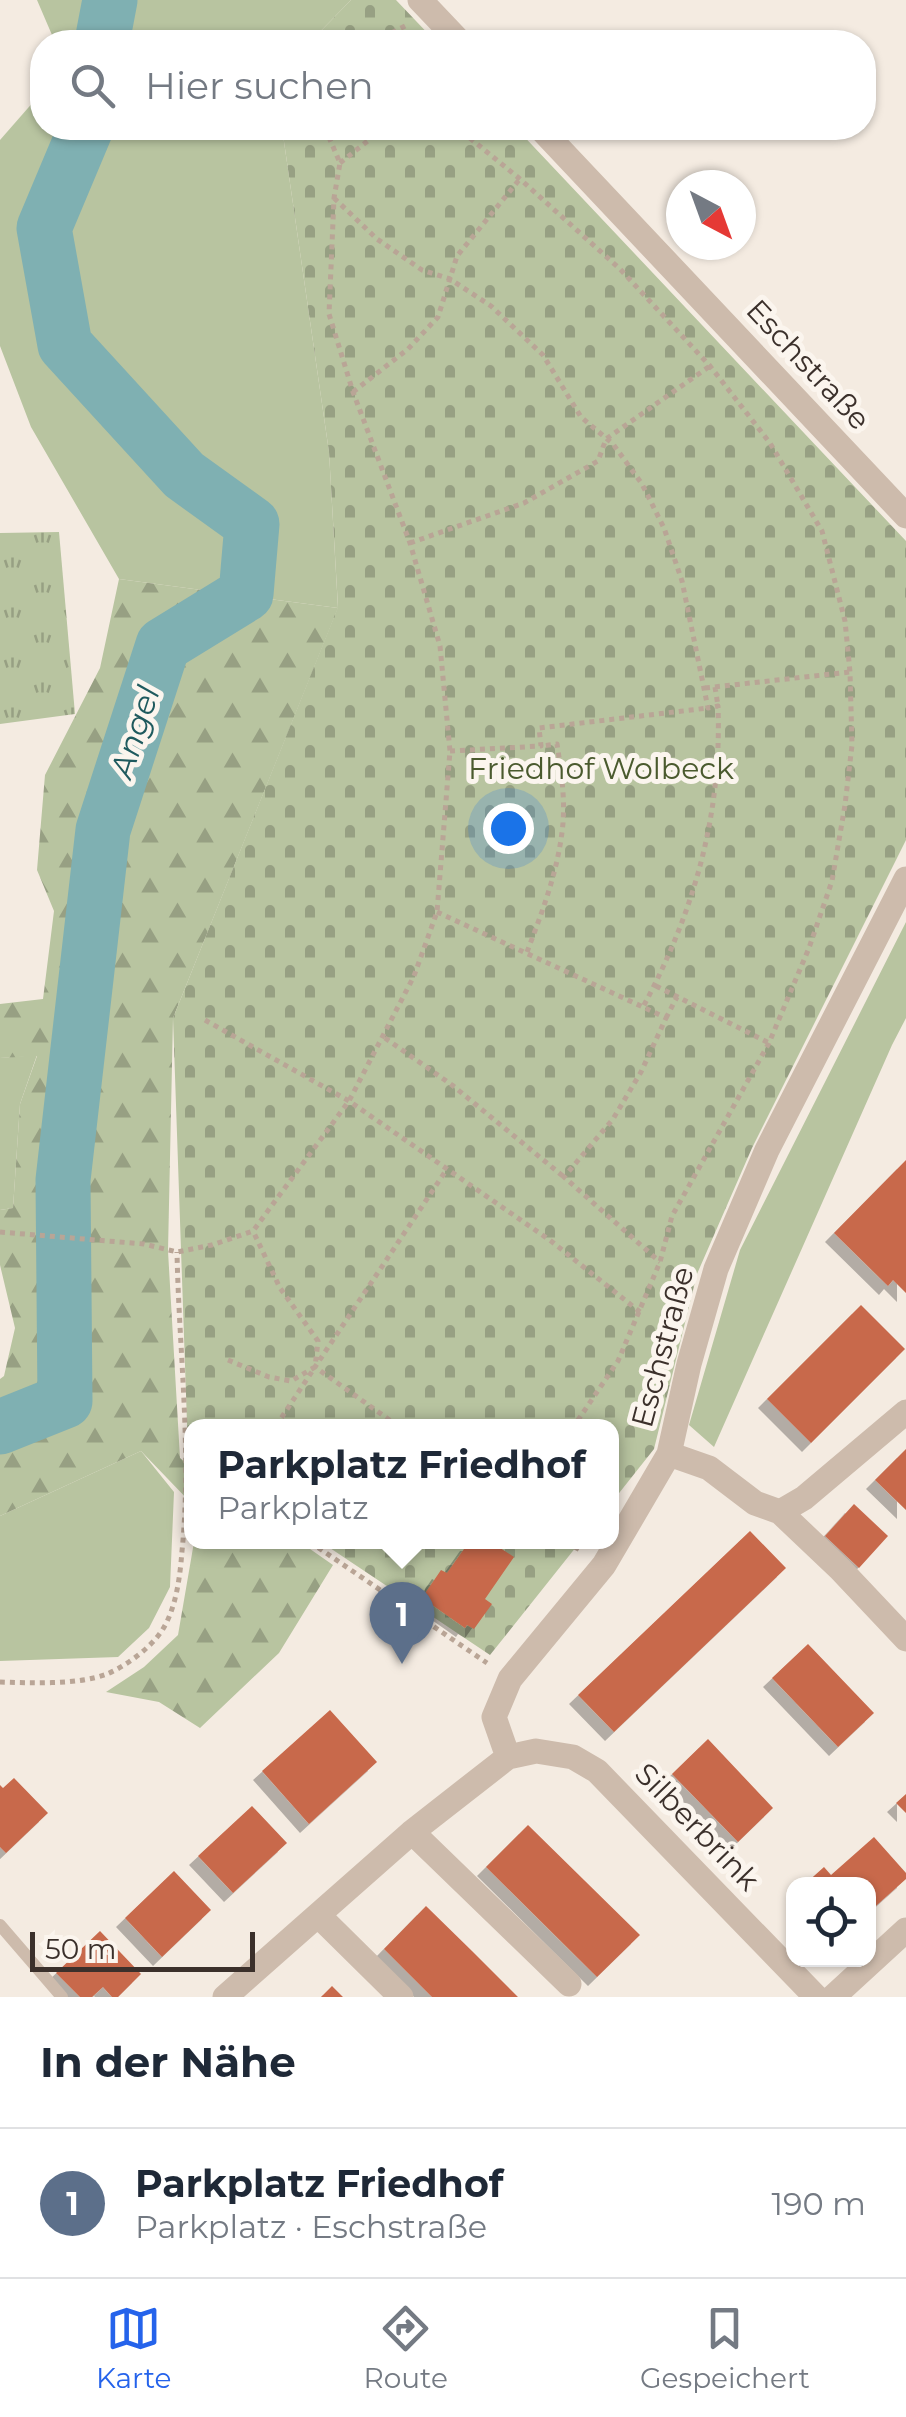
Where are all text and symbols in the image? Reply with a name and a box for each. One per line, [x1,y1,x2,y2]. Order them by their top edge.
search box [30,30,876,140]
icon: search [65,58,120,113]
text: Hier suchen [145,62,374,109]
north arrow [666,170,756,260]
street label: Eschstraße [739,292,878,438]
water label: Angel [101,681,168,785]
park label: Friedhof Wolbeck [468,750,734,787]
your location [483,803,534,854]
street label: Eschstraße [623,1262,702,1431]
popup [184,1419,619,1549]
text: Parkplatz Friedhof [217,1441,586,1488]
text: Parkplatz [217,1488,369,1527]
pin: 1 [370,1582,434,1664]
street label: Silberbrink [627,1755,767,1898]
map controls [786,1877,876,1967]
button: locate [786,1877,876,1967]
scale bar [30,1927,255,1972]
text: 50 m [45,1932,116,1966]
text: In der Nähe [40,2036,296,2088]
text: Parkplatz Friedhof [135,2160,504,2207]
text: 1 [66,2184,79,2223]
text: 190 m [771,2184,866,2223]
text: Parkplatz · Eschstraße [135,2207,487,2246]
tab: Karte [96,2301,171,2395]
tab: Route [364,2301,448,2395]
tab: Gespeichert [640,2301,810,2395]

